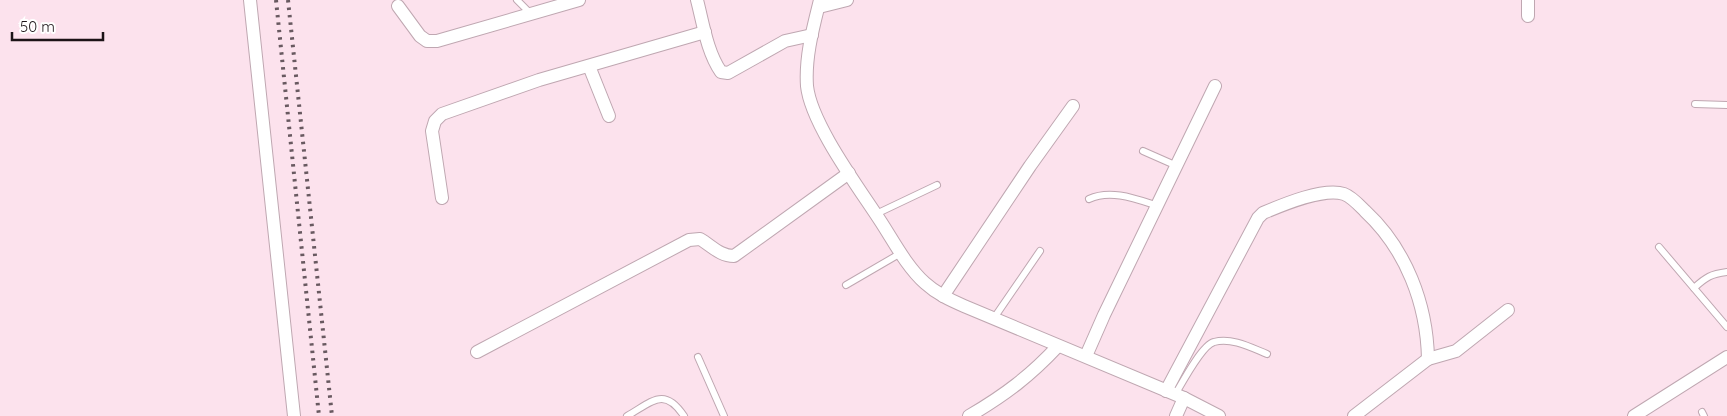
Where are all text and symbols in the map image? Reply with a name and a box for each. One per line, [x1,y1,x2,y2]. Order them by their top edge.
scale bar [12,10,104,42]
text: 50 m [20,17,55,36]

